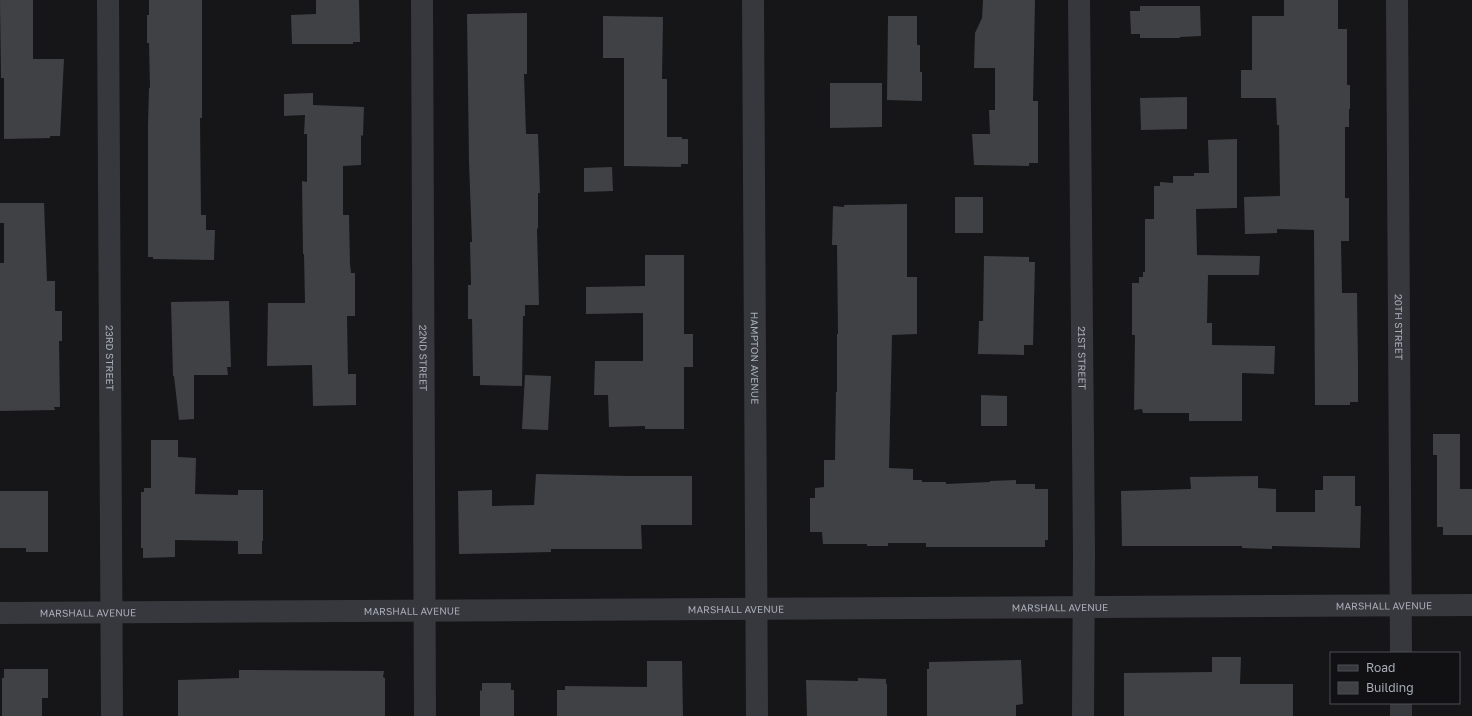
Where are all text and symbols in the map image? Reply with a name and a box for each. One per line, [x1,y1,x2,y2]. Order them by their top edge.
street label: 20TH STREET [1393,294,1405,360]
street label: HAMPTON AVENUE [749,312,761,404]
street label: 23RD STREET [104,325,116,391]
street label: 22ND STREET [417,325,430,391]
street label: 21ST STREET [1076,326,1089,390]
street label: MARSHALL AVENUE [1336,599,1432,612]
street label: MARSHALL AVENUE [1012,601,1108,614]
street label: MARSHALL AVENUE [688,603,784,615]
street label: MARSHALL AVENUE [364,604,460,617]
street label: MARSHALL AVENUE [40,606,136,619]
legend [1330,652,1460,704]
text: Road [1366,660,1395,675]
text: Building [1366,680,1414,695]

